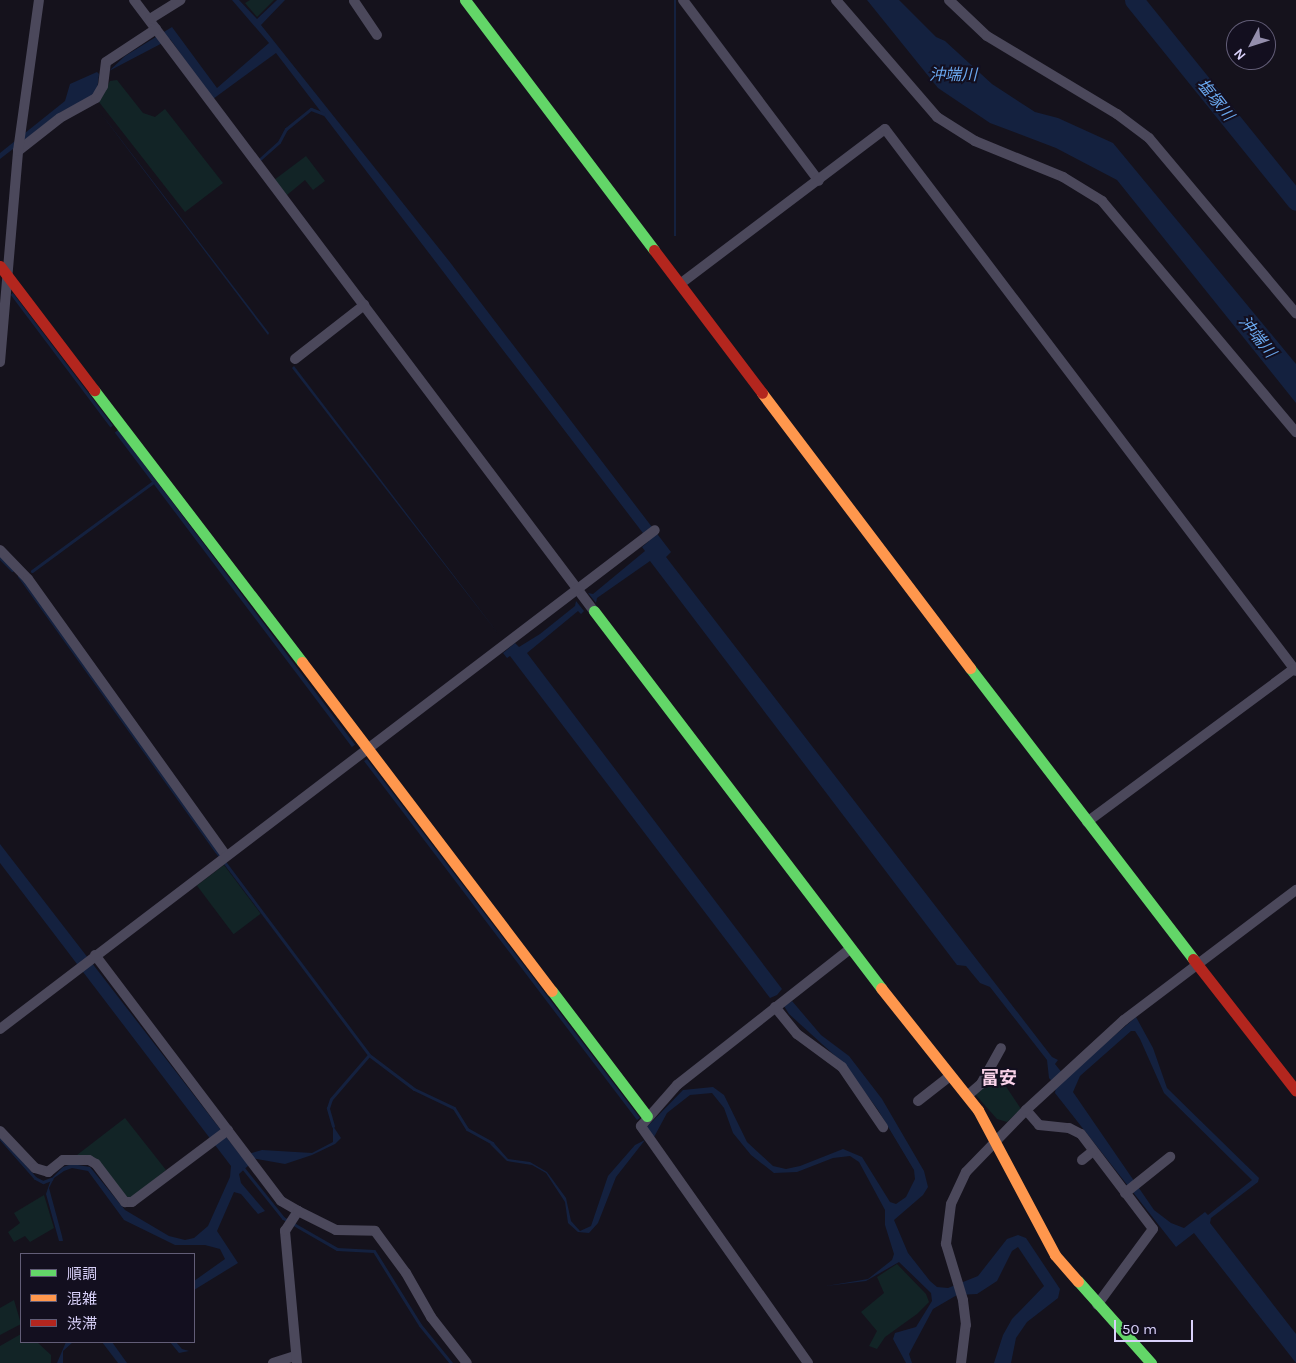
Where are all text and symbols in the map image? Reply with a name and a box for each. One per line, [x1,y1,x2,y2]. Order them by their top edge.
north arrow [1226,20,1276,70]
text: N [1230,45,1250,64]
water label: 沖端川 [929,65,977,85]
water label: 塩塚川 [1192,75,1238,125]
water label: 沖端川 [1234,312,1280,362]
district label: 富安 [981,1067,1017,1089]
legend [20,1253,195,1343]
text: 順調 [67,1265,97,1283]
text: 混雑 [67,1290,97,1308]
scale bar [1116,1310,1195,1342]
text: 渋滞 [67,1315,97,1333]
text: 50 m [1122,1320,1157,1338]

